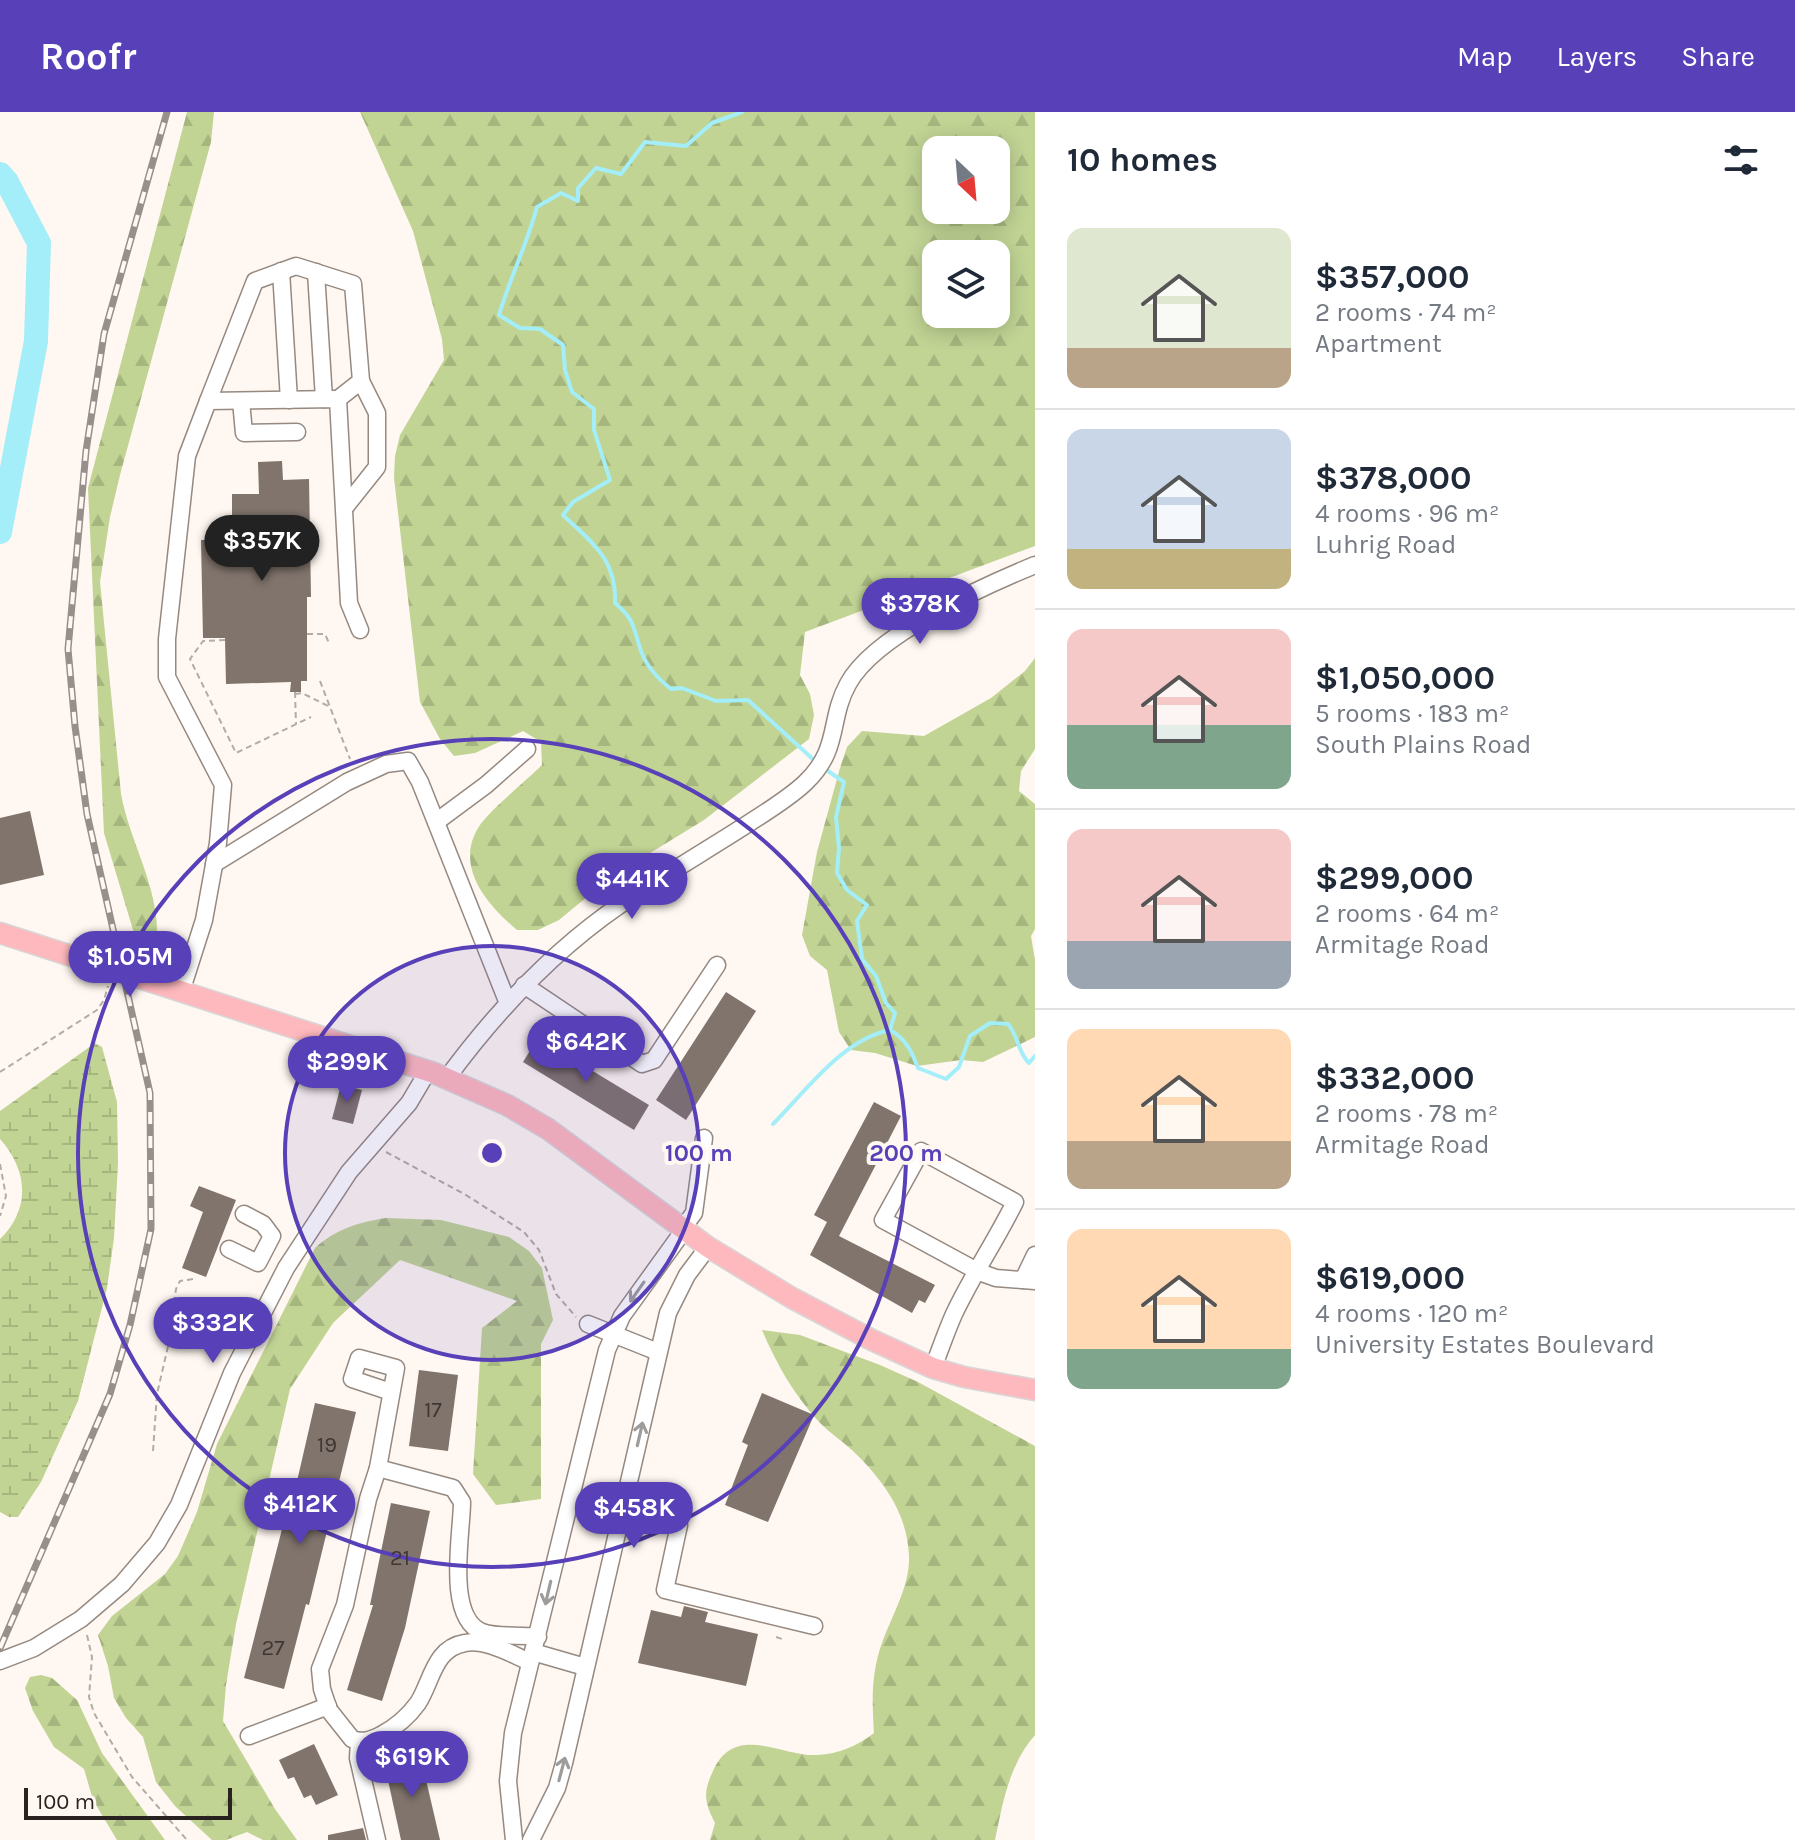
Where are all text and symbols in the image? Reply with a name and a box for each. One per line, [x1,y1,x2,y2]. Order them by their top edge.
text: Roofr [40,34,136,79]
text: Map [1457,40,1512,73]
text: Layers [1556,40,1637,73]
text: Share [1681,40,1755,73]
north arrow [922,136,1010,224]
map controls [922,136,1010,328]
icon: filters [1719,138,1763,182]
text: 10 homes [1067,140,1218,180]
button: layers [922,240,1010,328]
text: $357,000 [1315,257,1469,297]
icon: home [1131,260,1227,356]
text: 2 rooms · 74 m² [1315,297,1497,328]
text: Apartment [1315,328,1442,359]
text: $378,000 [1315,458,1472,498]
icon: home [1131,461,1227,557]
text: 4 rooms · 96 m² [1315,498,1499,529]
pin: $357K [206,515,318,583]
text: $357K [222,525,302,556]
text: Luhrig Road [1315,529,1456,560]
pin: $378K [864,578,976,646]
text: $378K [880,588,960,619]
text: $1,050,000 [1315,658,1495,698]
icon: home [1131,661,1227,757]
text: 5 rooms · 183 m² [1315,698,1510,729]
text: South Plains Road [1315,729,1531,760]
pin: $441K [576,853,688,921]
text: $299,000 [1315,858,1474,898]
icon: home [1131,861,1227,957]
text: $441K [594,863,670,894]
text: 2 rooms · 64 m² [1315,898,1499,929]
text: Armitage Road [1315,929,1490,960]
pin: $1.05M [65,931,195,999]
text: $1.05M [86,941,174,972]
pin: $642K [530,1016,642,1084]
text: $642K [545,1026,627,1057]
pin: $299K [291,1036,403,1104]
text: $299K [306,1046,388,1077]
text: $332,000 [1315,1058,1474,1098]
icon: home [1131,1061,1227,1157]
text: 2 rooms · 78 m² [1315,1098,1498,1129]
text: Armitage Road [1315,1129,1490,1160]
centre of rings [478,1139,506,1167]
text: 100 m [665,1139,733,1167]
text: 200 m [869,1139,943,1167]
text: $619,000 [1315,1258,1465,1298]
icon: home [1131,1261,1227,1357]
one-way arrow [629,1281,645,1303]
pin: $332K [157,1297,269,1365]
text: 4 rooms · 120 m² [1315,1298,1509,1329]
text: $332K [172,1307,255,1338]
text: University Estates Boulevard [1315,1329,1655,1360]
house number: 17 [424,1397,442,1423]
one-way arrow [633,1421,648,1447]
house number: 19 [317,1432,337,1458]
pin: $412K [244,1478,356,1546]
pin: $458K [578,1482,690,1550]
text: $412K [262,1488,338,1519]
text: $458K [593,1492,675,1523]
house number: 21 [390,1545,410,1571]
one-way arrow [540,1580,555,1606]
house number: 27 [261,1635,285,1661]
pin: $619K [356,1731,468,1799]
text: $619K [374,1741,450,1772]
one-way arrow [556,1756,571,1782]
scale bar [24,1784,232,1820]
text: 100 m [36,1789,95,1815]

